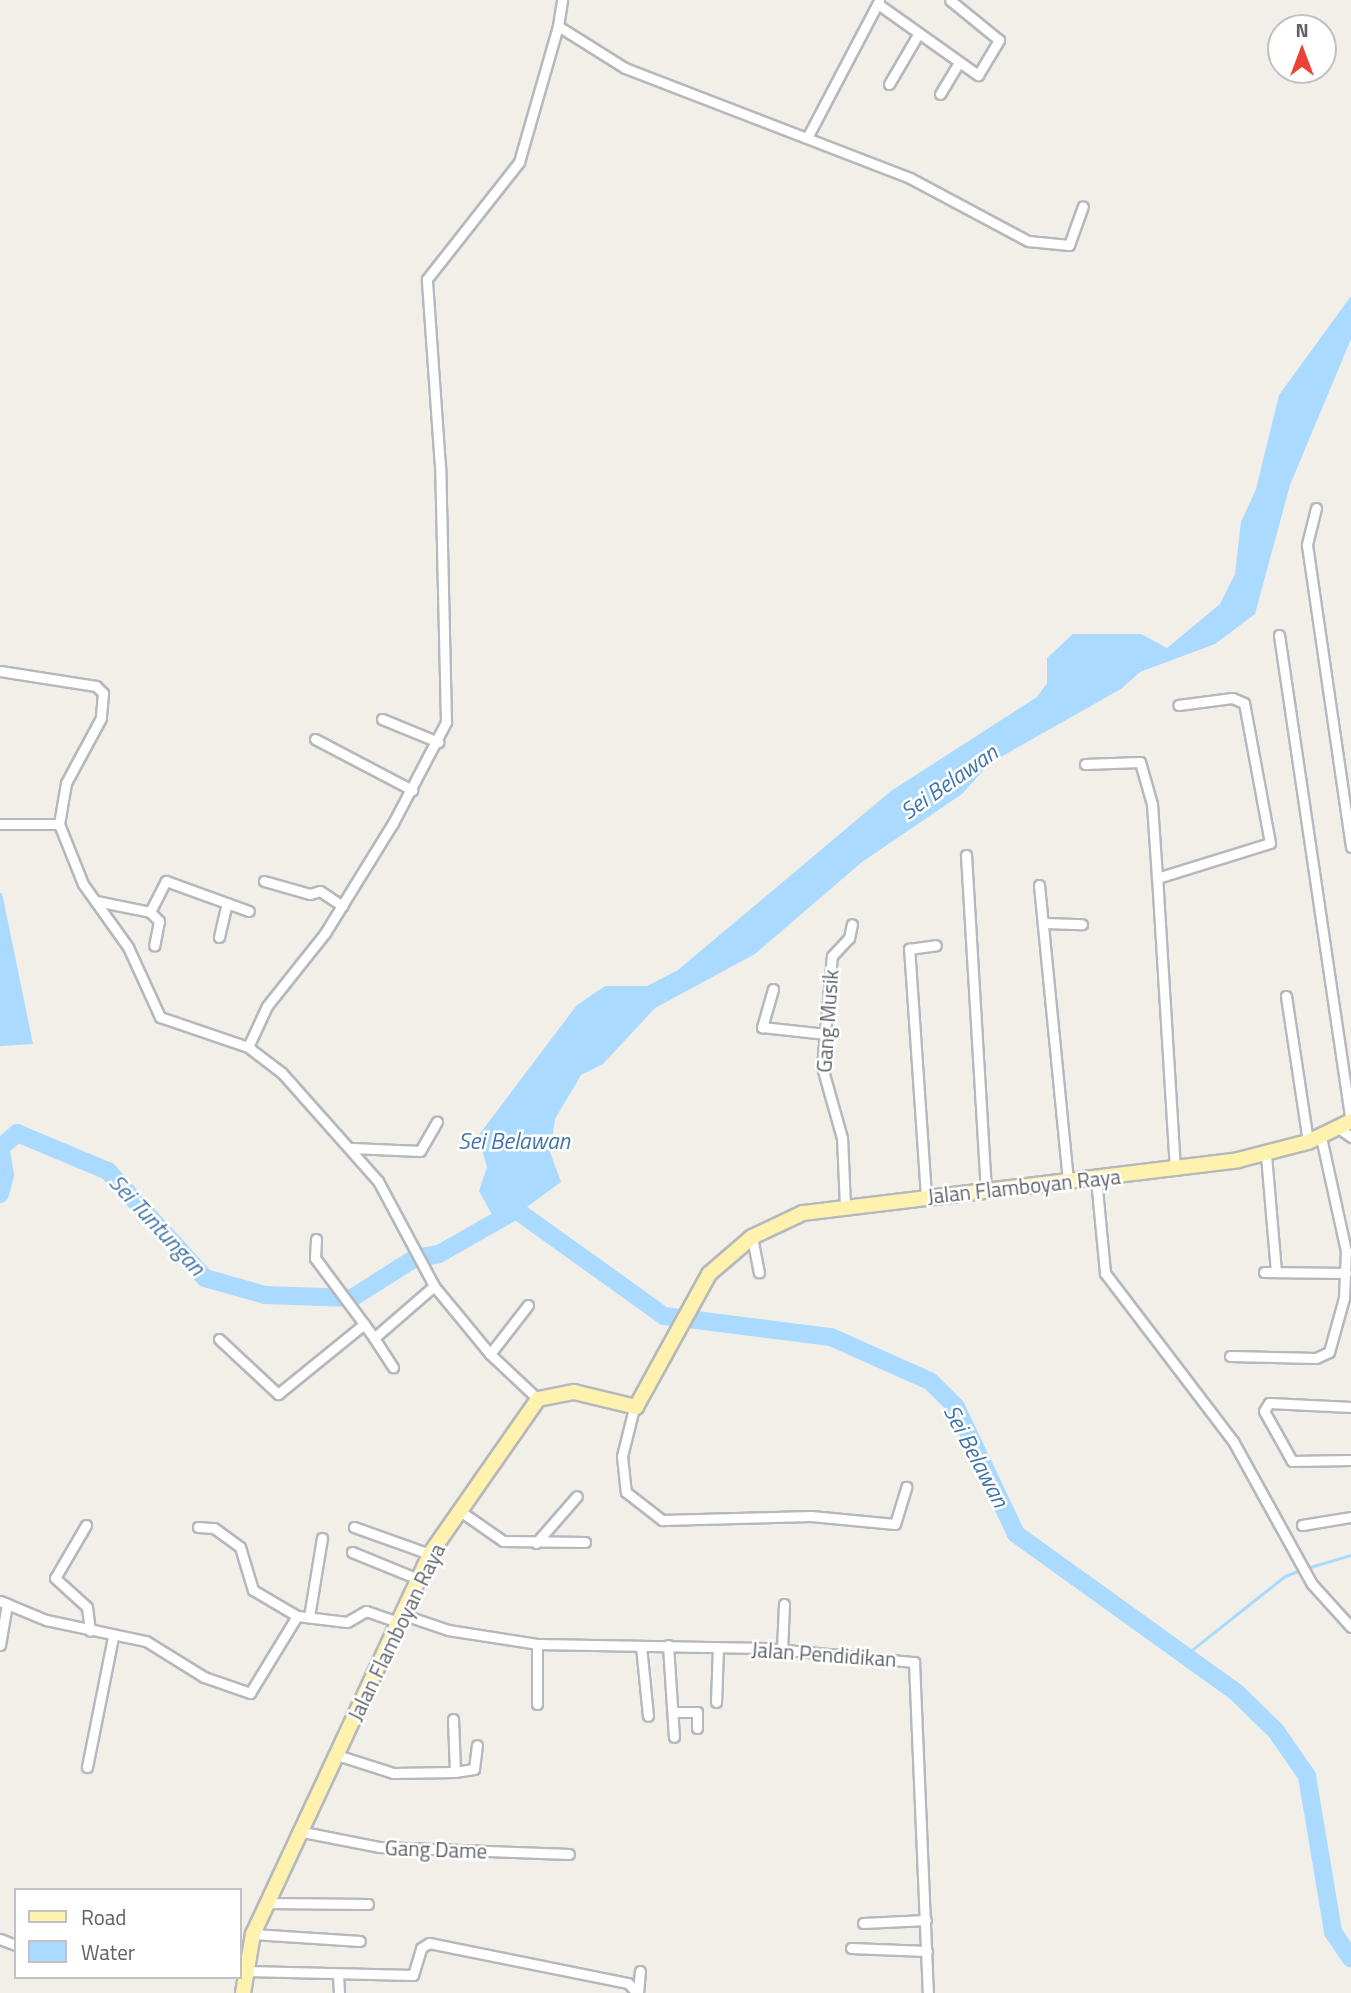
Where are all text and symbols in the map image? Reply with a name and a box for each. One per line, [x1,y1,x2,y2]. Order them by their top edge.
north arrow [1267,14,1337,84]
text: N [1295,15,1309,44]
water label: Sei Belawan [895,739,1003,825]
street label: Gang Musik [811,969,843,1073]
water label: Sei Belawan [458,1127,570,1155]
street label: Jalan Flamboyan Raya [926,1163,1122,1209]
water label: Sei Tuntungan [103,1169,211,1281]
water label: Sei Belawan [938,1400,1014,1512]
street label: Jalan Flamboyan Raya [342,1539,450,1725]
street label: Jalan Pendidikan [751,1636,897,1672]
street label: Gang Dame [384,1835,488,1863]
legend [14,1888,242,1979]
text: Road [81,1901,126,1933]
text: Water [81,1936,135,1968]

